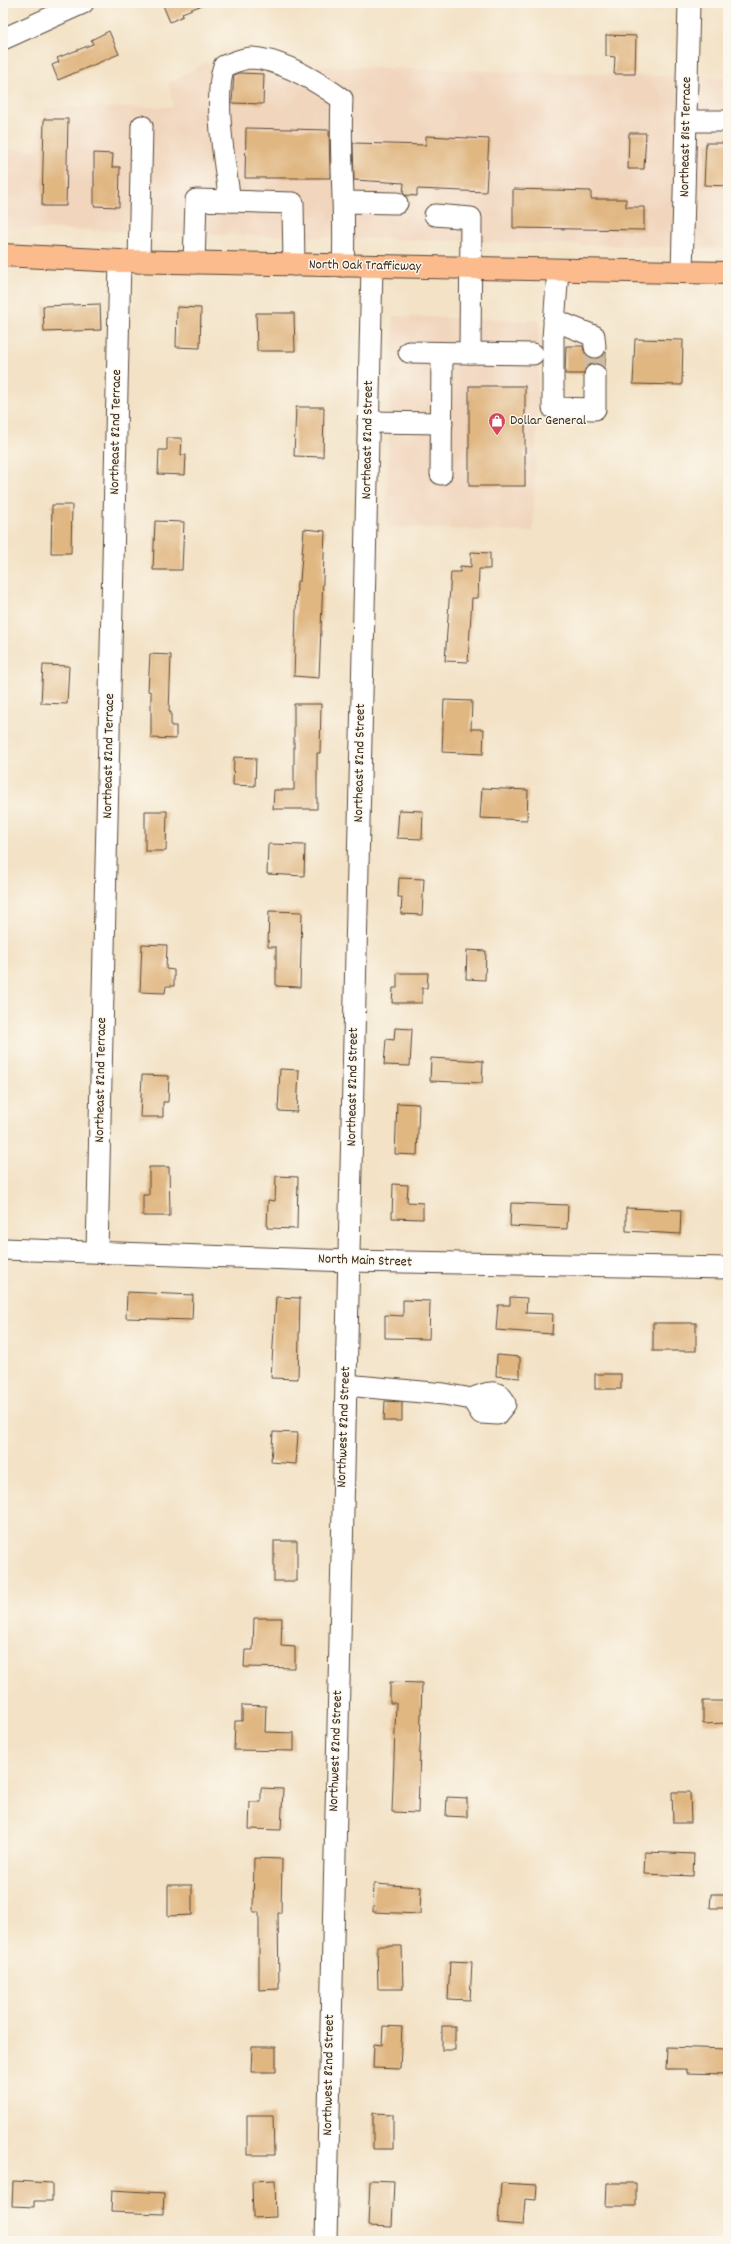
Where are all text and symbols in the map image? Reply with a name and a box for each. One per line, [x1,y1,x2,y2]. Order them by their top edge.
street label: Northeast 81st Terrace [675,77,697,197]
street label: North Oak Trafficway [309,255,422,277]
street label: Northeast 82nd Terrace [105,369,127,495]
street label: Northeast 82nd Street [357,380,379,500]
shop icon: Dollar General [487,411,507,436]
place label: Dollar General [510,411,587,431]
street label: Northeast 82nd Terrace [98,693,120,819]
street label: Northeast 82nd Street [349,703,371,823]
street label: Northeast 82nd Terrace [90,1017,112,1143]
street label: Northeast 82nd Street [342,1027,364,1147]
street label: North Main Street [318,1249,412,1273]
street label: Northwest 82nd Street [332,1366,356,1488]
street label: Northwest 82nd Street [324,1690,348,1812]
street label: Northwest 82nd Street [318,2014,340,2136]

